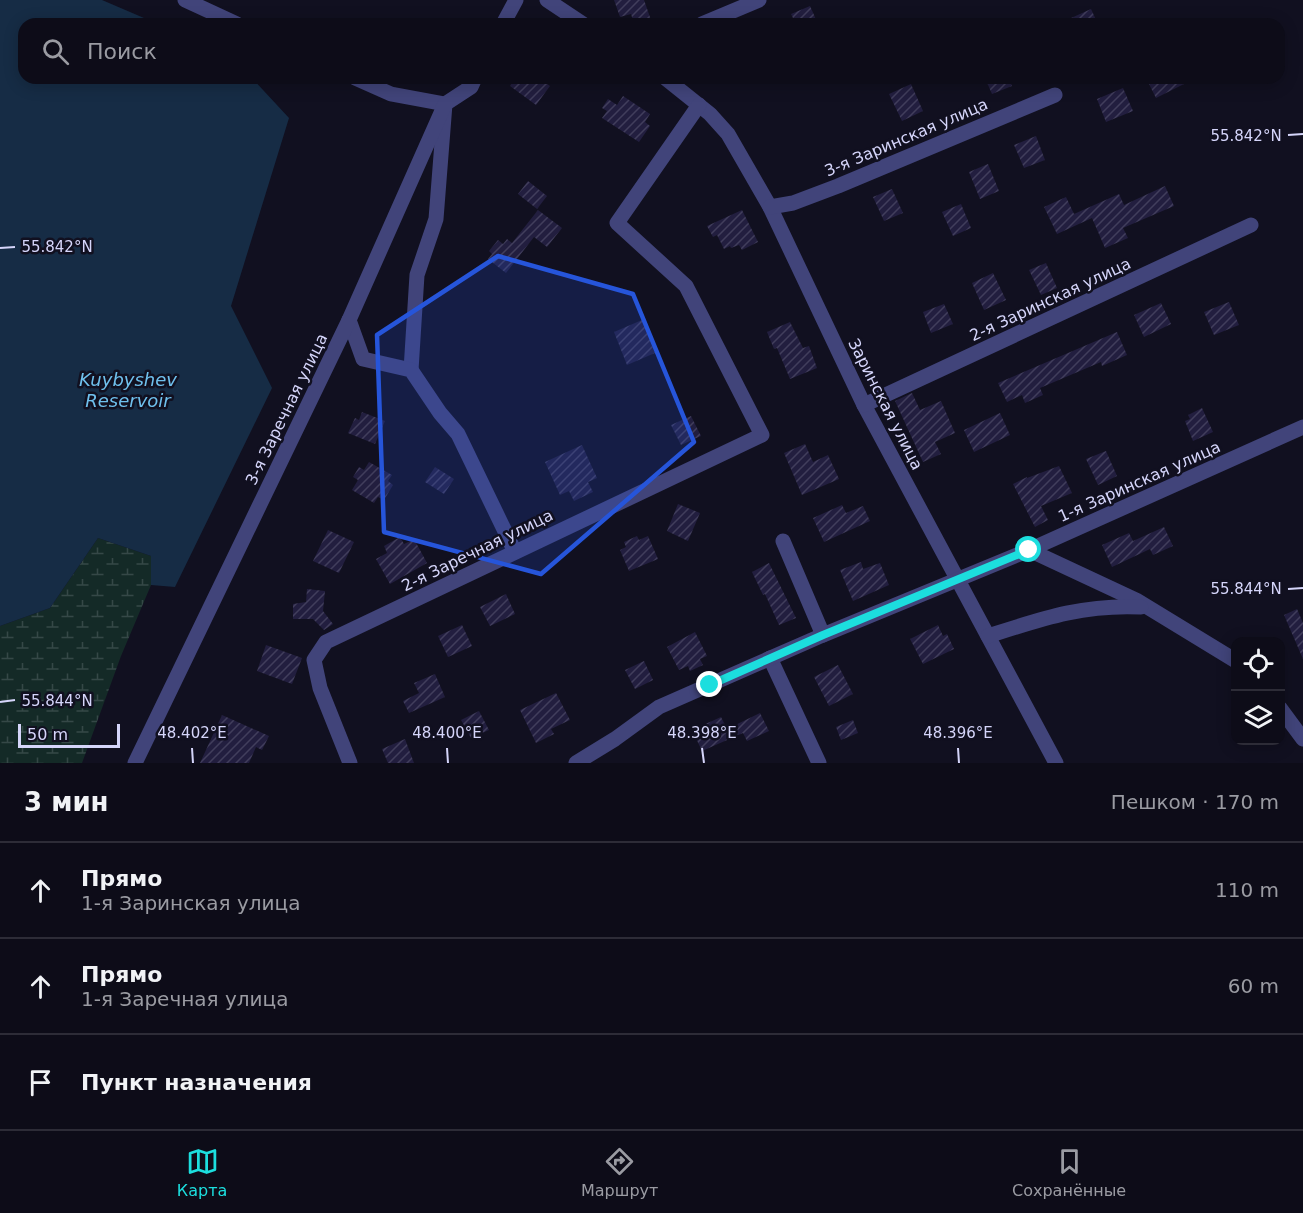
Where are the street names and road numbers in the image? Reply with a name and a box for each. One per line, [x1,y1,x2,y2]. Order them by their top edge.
street label: 3-я Заринская улица [822,94,991,180]
street label: 2-я Заринская улица [967,254,1134,345]
street label: 3-я Заречная улица [242,330,331,488]
street label: Заринская улица [844,335,927,473]
street label: 1-я Заринская улица [1055,437,1223,526]
street label: 2-я Заречная улица [398,506,556,595]

